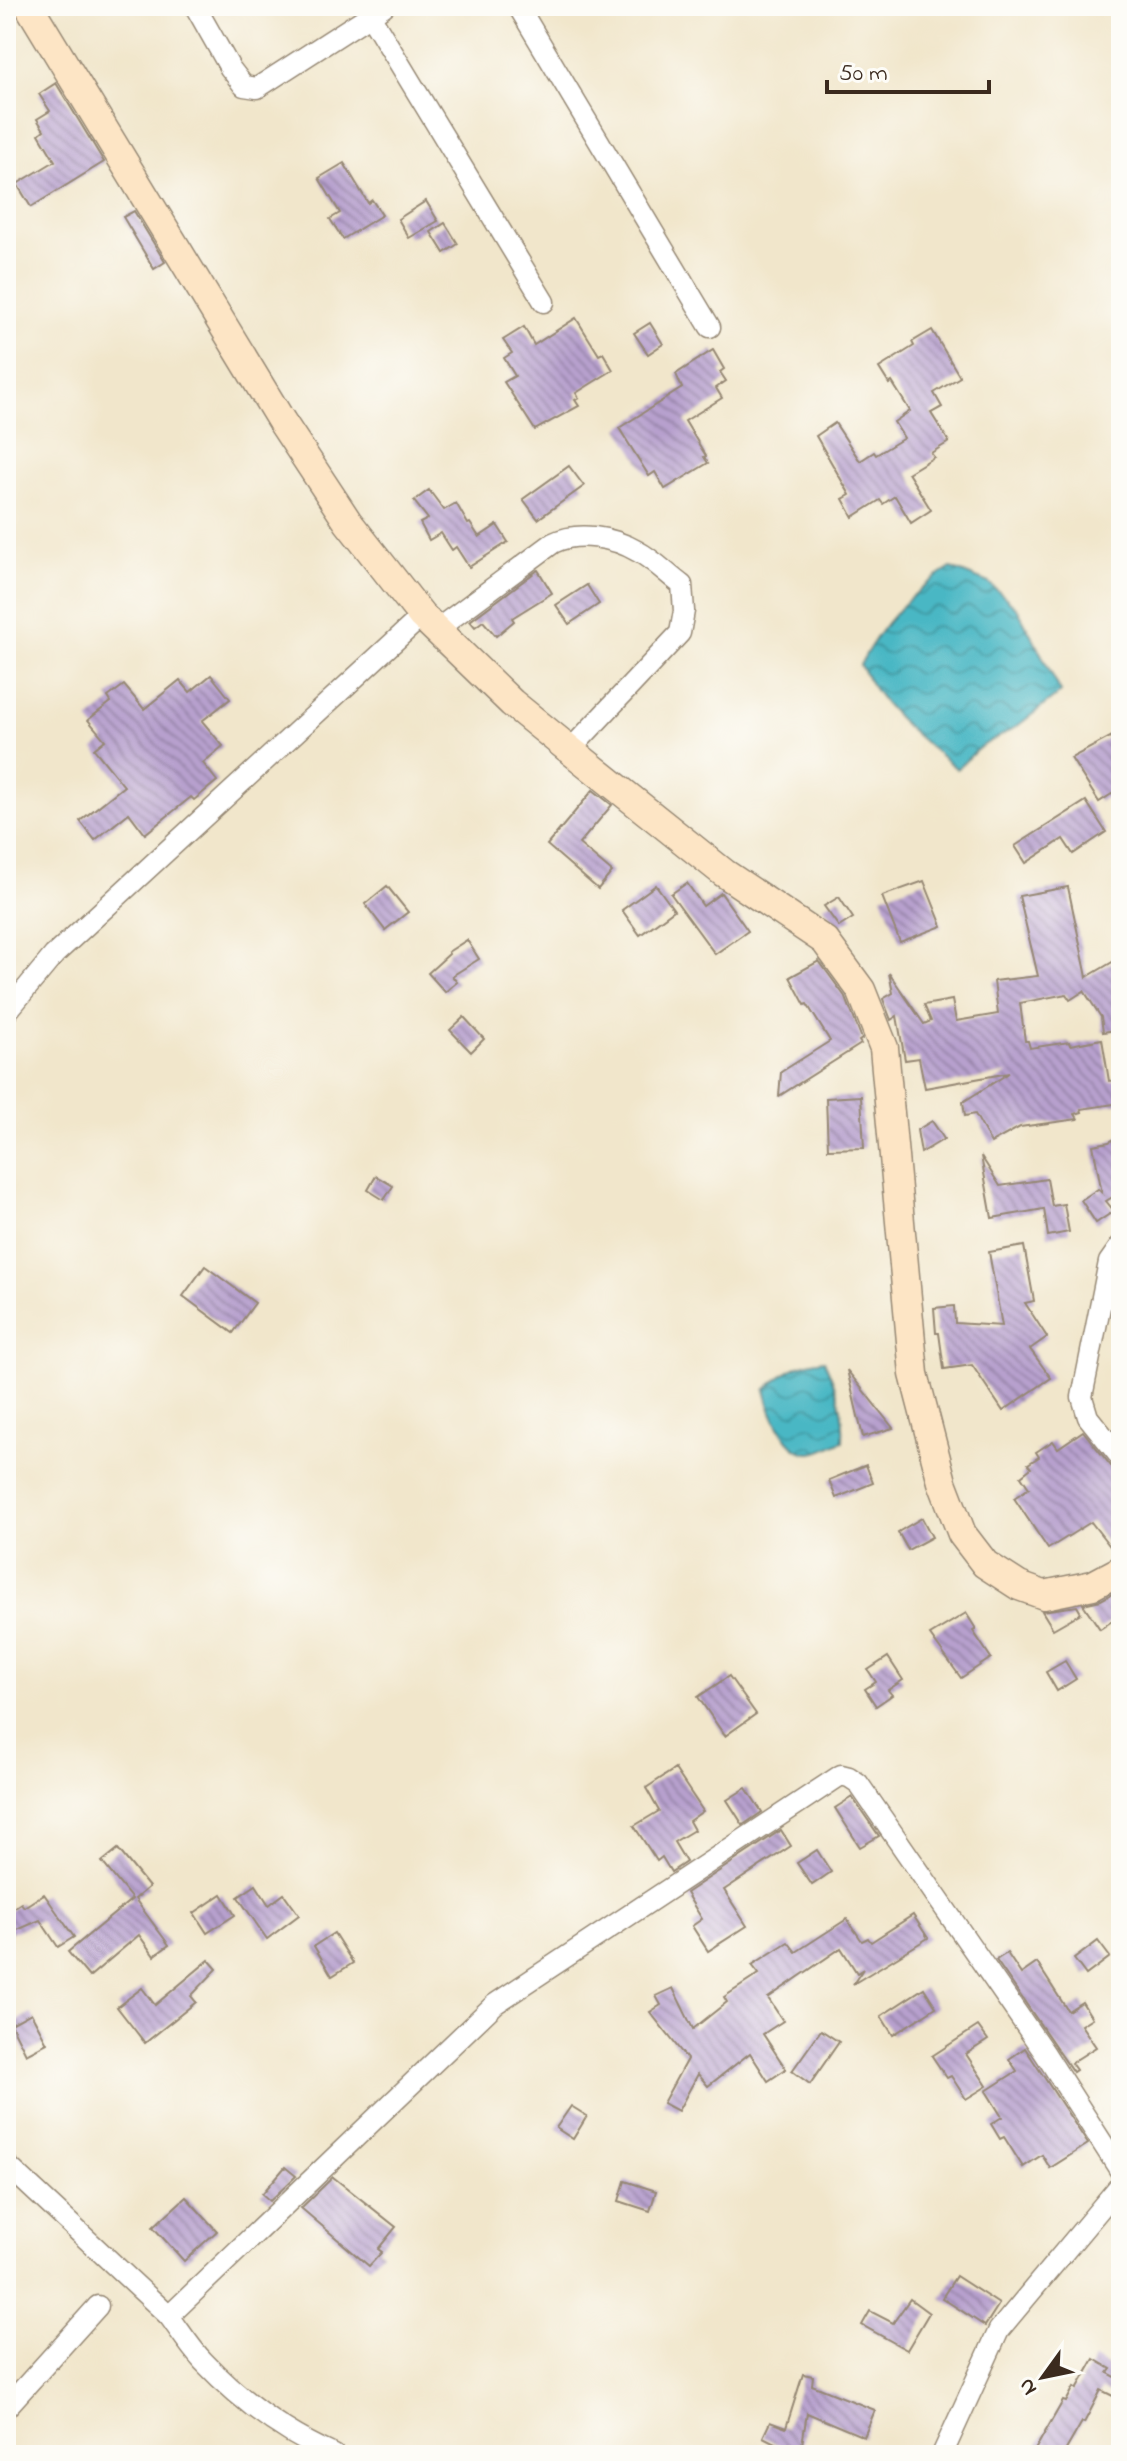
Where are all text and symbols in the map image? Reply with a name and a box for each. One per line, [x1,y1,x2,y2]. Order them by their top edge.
scale bar [827,44,989,94]
text: 50 m [839,57,888,92]
north arrow [1003,2337,1083,2417]
text: N [1011,2371,1046,2401]

